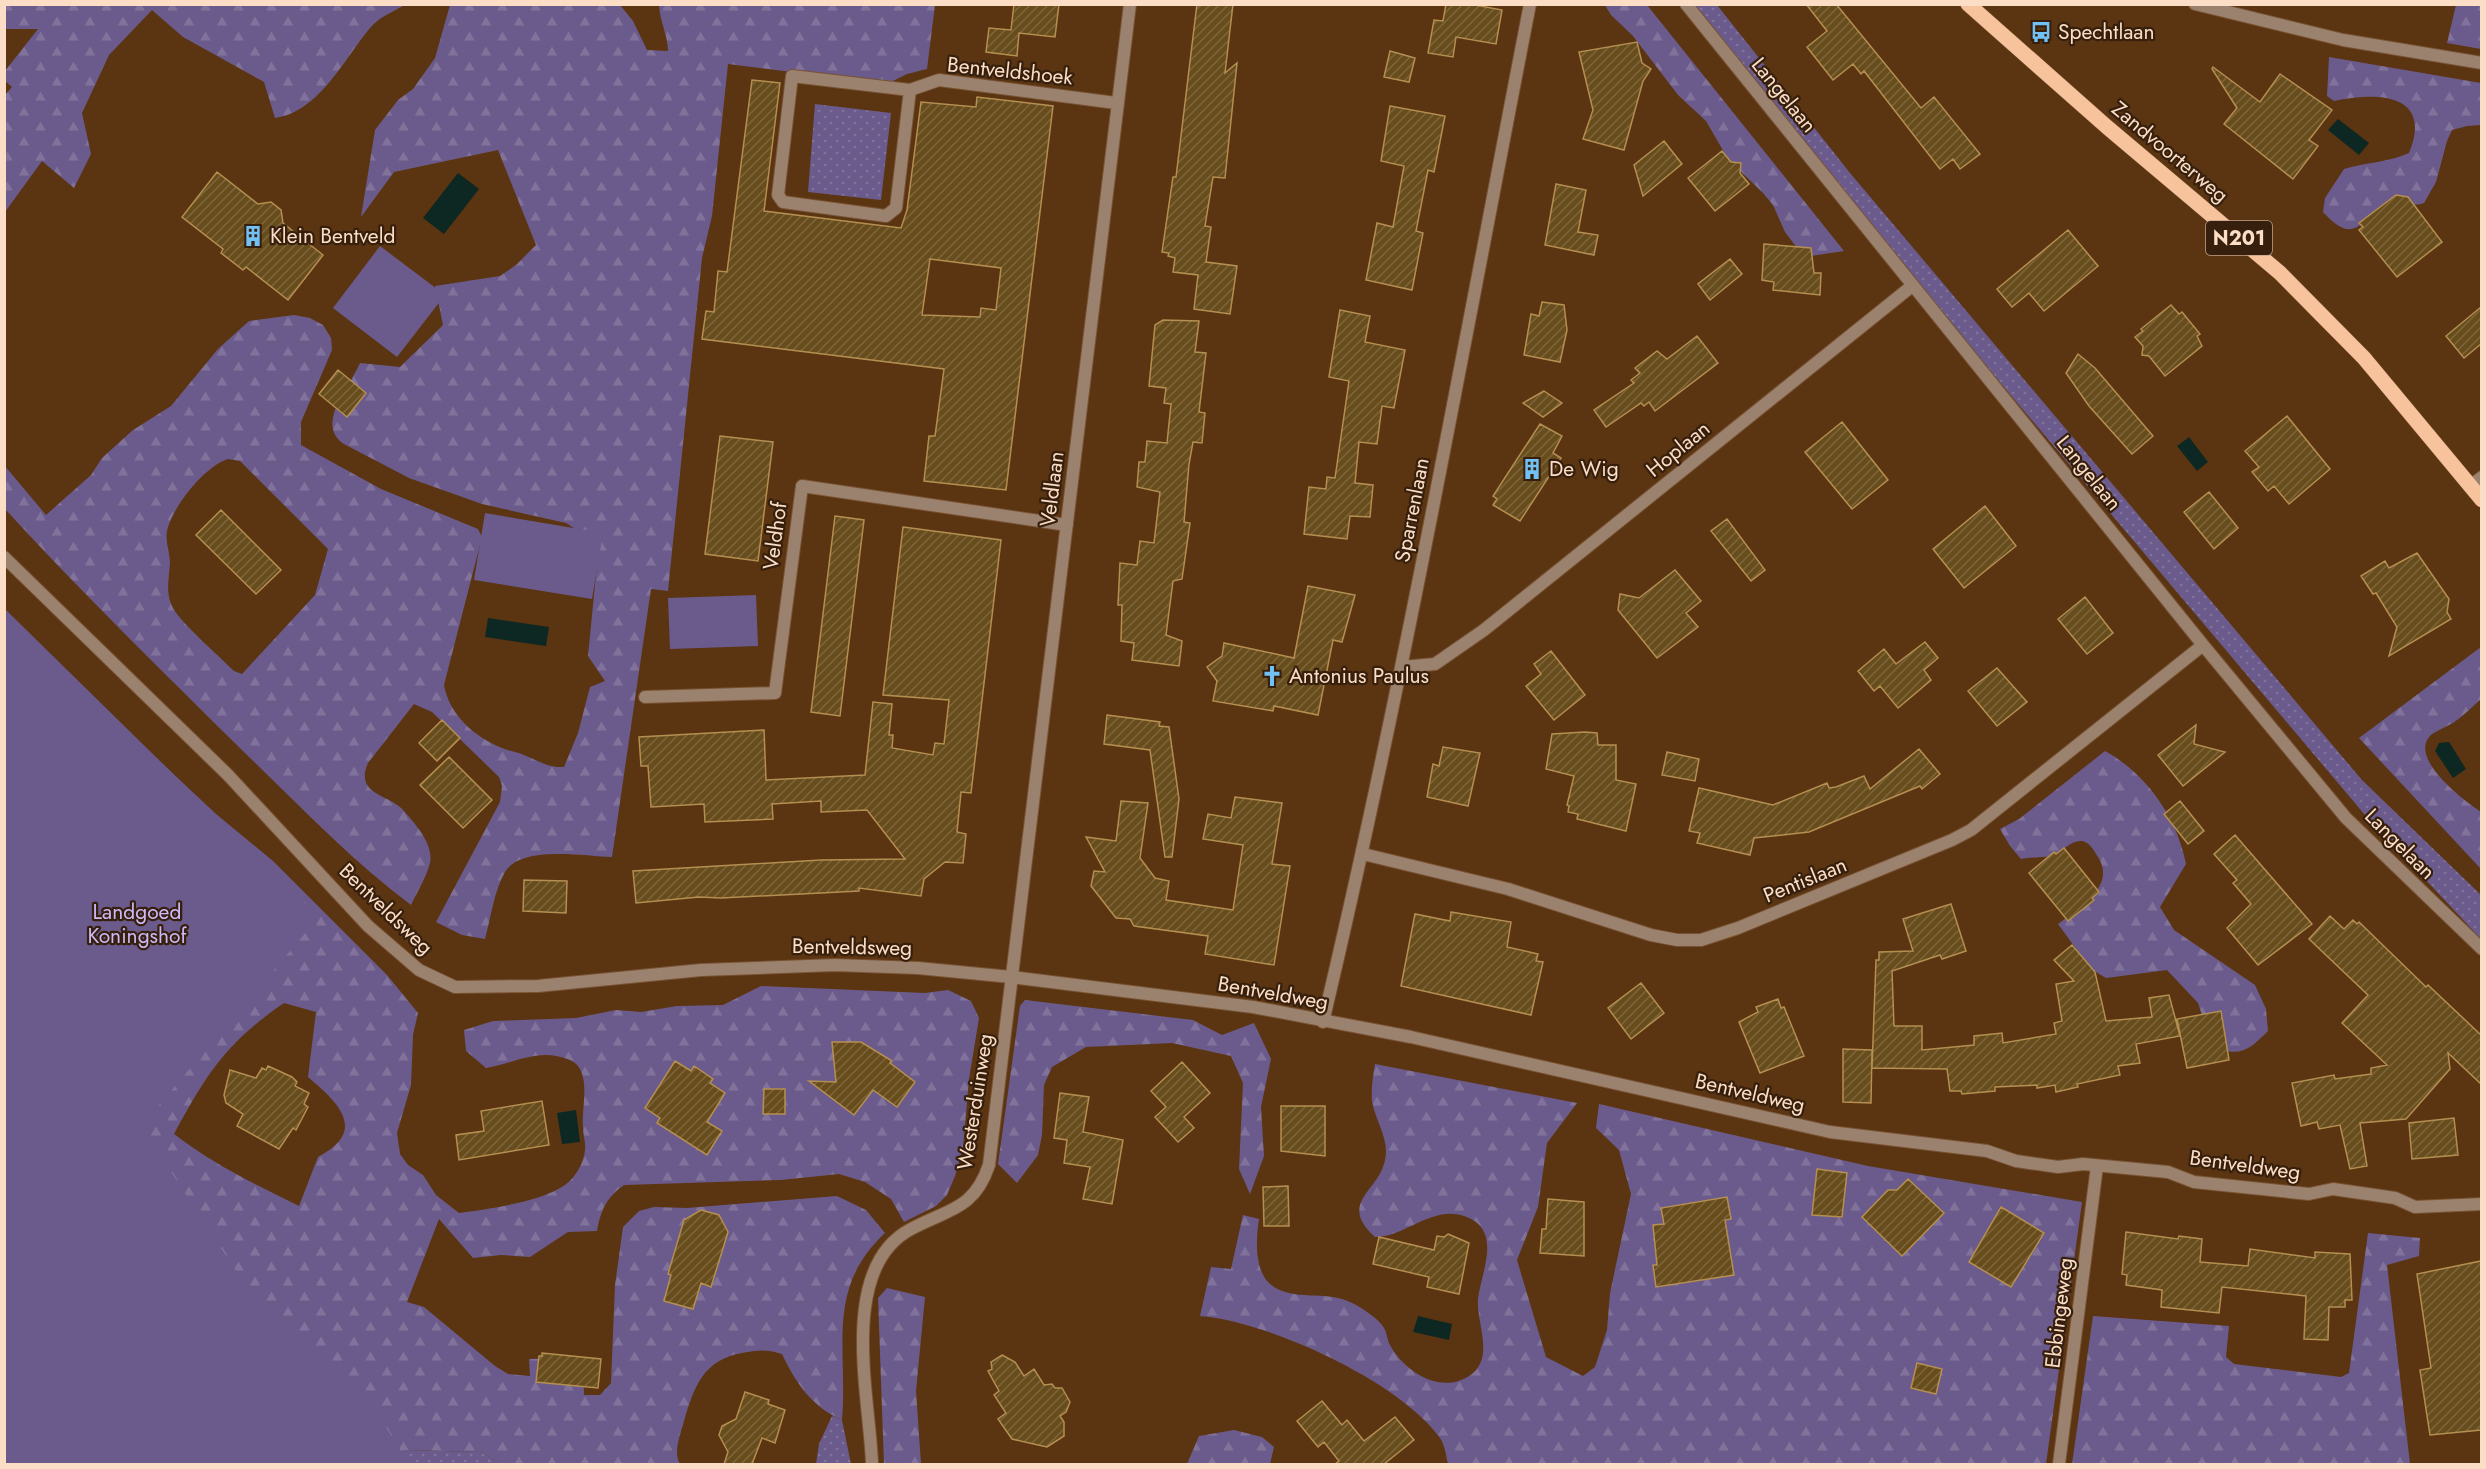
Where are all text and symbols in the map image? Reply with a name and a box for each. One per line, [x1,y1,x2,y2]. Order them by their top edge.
place label: Spechtlaan [2058,17,2154,47]
bus stop icon: Spechtlaan [2029,20,2053,44]
street label: Bentveldshoek [946,49,1075,93]
street label: Langelaan [1744,51,1824,139]
street label: Zandvoorterweg [2105,94,2235,210]
place label: Klein Bentveld [270,221,395,251]
road number: N201 [2206,221,2272,255]
building icon: Klein Bentveld [241,224,265,248]
street label: Hoplaan [1640,414,1716,484]
street label: Langelaan [2049,429,2129,517]
street label: Veldlaan [1032,450,1072,528]
place label: De Wig [1549,454,1619,484]
street label: Sparrenlaan [1387,455,1437,565]
building icon: De Wig [1520,457,1544,481]
street label: Veldhof [755,499,795,572]
place label: Antonius Paulus [1289,661,1429,691]
church icon: Antonius Paulus [1260,664,1284,688]
street label: Langelaan [2358,802,2442,886]
street label: Pentislaan [1759,850,1851,910]
street label: Bentveldsweg [332,856,440,962]
park label: Landgoed Koningshof [87,897,188,951]
street label: Bentveldsweg [792,931,912,963]
street label: Bentveldweg [1215,969,1331,1017]
street label: Westerduinweg [949,1032,1001,1172]
street label: Bentveldweg [1692,1066,1808,1120]
street label: Bentveldweg [2188,1142,2302,1188]
street label: Ebbingeweg [2037,1256,2081,1370]

